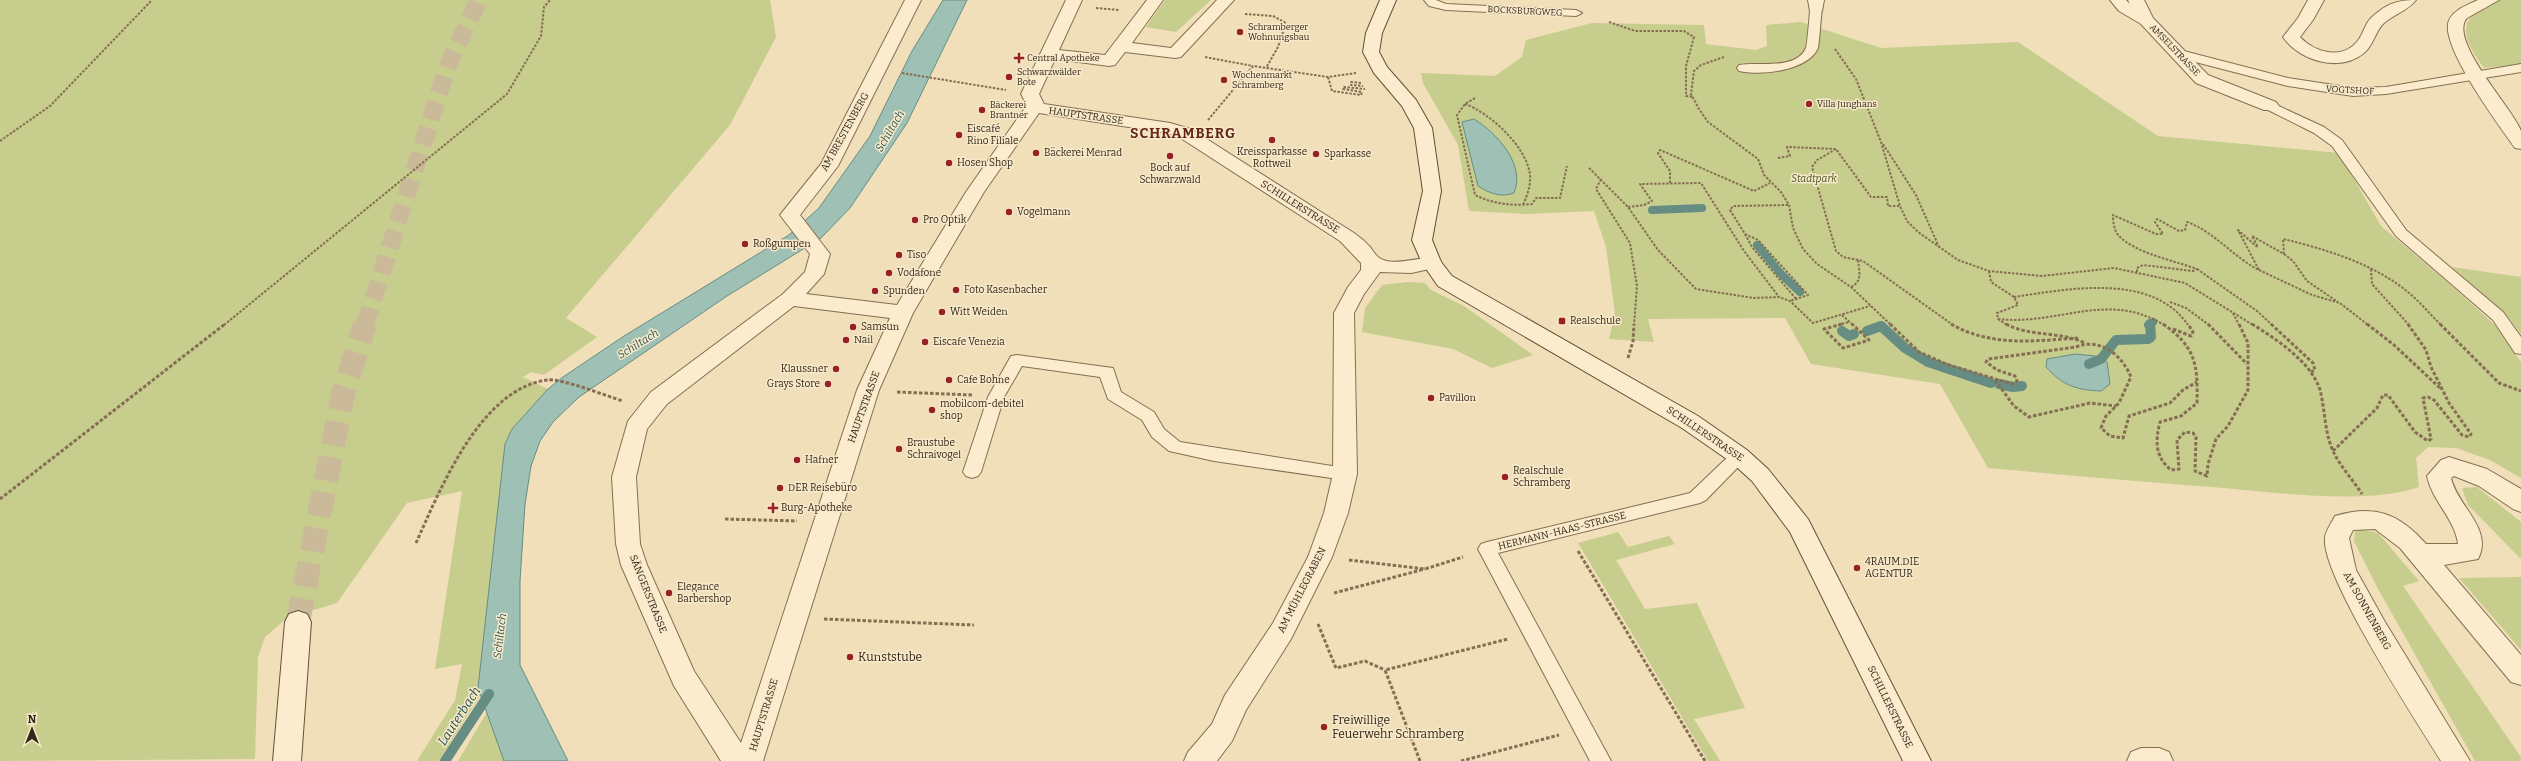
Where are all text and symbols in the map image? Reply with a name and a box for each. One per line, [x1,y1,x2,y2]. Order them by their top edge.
street label: BOCKSBURGWEG [1487,4,1563,18]
place label: Schramberger Wohnungsbau [1248,22,1310,42]
street label: AMSELSTRASSE [2148,22,2202,78]
marker: Schramberger Wohnungsbau [1235,27,1245,37]
marker: Central Apotheke [1014,53,1024,63]
place label: Central Apotheke [1027,53,1100,63]
place label: Schwarzwälder Bote [1017,67,1081,87]
place label: Wochenmarkt Schramberg [1232,70,1293,90]
marker: Schwarzwälder Bote [1004,72,1014,82]
marker: Wochenmarkt Schramberg [1219,75,1229,85]
street label: VOGTSHOF [2326,84,2374,96]
street label: AM BRESTENBERG [818,90,872,174]
marker: Villa Junghans [1804,99,1814,109]
place label: Villa Junghans [1817,99,1877,109]
place label: Bäckerei Brantner [990,100,1028,120]
marker: Bäckerei Brantner [977,105,987,115]
street label: HAUPTSTRASSE [1048,105,1124,127]
water label: Schiltach [873,108,907,154]
place label: Eiscafé Rino Filiale [967,123,1019,147]
district label: SCHRAMBERG [1130,125,1236,142]
marker: Eiscafé Rino Filiale [954,130,964,140]
marker: Kreissparkasse Rottweil [1267,135,1277,145]
place label: Kreissparkasse Rottweil [1237,146,1307,170]
place label: Bäckerei Menrad [1044,147,1122,159]
marker: Bäckerei Menrad [1031,148,1041,158]
place label: Sparkasse [1324,148,1371,160]
marker: Sparkasse [1311,149,1321,159]
marker: Bock auf Schwarzwald [1165,151,1175,161]
place label: Hosen Shop [957,157,1013,169]
marker: Hosen Shop [944,158,954,168]
place label: Bock auf Schwarzwald [1139,162,1201,186]
park label: Stadtpark [1791,173,1837,185]
street label: SCHILLERSTRASSE [1258,178,1342,236]
place label: Vogelmann [1017,206,1071,218]
marker: Vogelmann [1004,207,1014,217]
place label: Pro Optik [923,214,967,226]
marker: Pro Optik [910,215,920,225]
place label: Roßgumpen [753,238,811,250]
marker: Roßgumpen [740,239,750,249]
place label: Tiso [907,249,926,261]
marker: Tiso [894,250,904,260]
place label: Vodafone [897,267,941,279]
marker: Vodafone [884,268,894,278]
place label: Foto Kasenbacher [964,284,1048,296]
place label: Spunden [883,285,926,297]
marker: Foto Kasenbacher [951,285,961,295]
marker: Spunden [870,286,880,296]
place label: Witt Weiden [950,306,1008,318]
marker: Witt Weiden [937,307,947,317]
place label: Realschule [1570,315,1621,327]
marker: Realschule [1557,316,1567,326]
place label: Samsun [861,321,900,333]
marker: Samsun [848,322,858,332]
water label: Schiltach [615,326,661,362]
place label: Nail [854,334,873,346]
marker: Nail [841,335,851,345]
place label: Eiscafe Venezia [933,336,1005,348]
marker: Eiscafe Venezia [920,337,930,347]
place label: Klaussner [781,363,829,375]
marker: Klaussner [831,364,841,374]
street label: HAUPTSTRASSE [845,369,883,445]
place label: Cafe Bohne [957,374,1010,386]
marker: Cafe Bohne [944,375,954,385]
place label: Grays Store [767,378,820,390]
marker: Grays Store [823,379,833,389]
place label: Pavillon [1439,392,1477,404]
marker: Pavillon [1426,393,1436,403]
place label: mobilcom-debitel shop [940,398,1024,422]
street label: SCHILLERSTRASSE [1664,404,1746,464]
marker: mobilcom-debitel shop [927,405,937,415]
place label: Braustube Schraivogel [907,437,961,461]
marker: Braustube Schraivogel [894,444,904,454]
place label: Hafner [805,454,839,466]
marker: Hafner [792,455,802,465]
place label: Realschule Schramberg [1513,465,1571,489]
marker: Realschule Schramberg [1500,472,1510,482]
place label: DER Reisebüro [788,482,857,494]
marker: DER Reisebüro [775,483,785,493]
place label: Burg-Apotheke [781,502,852,514]
marker: Burg-Apotheke [768,503,778,513]
street label: HERMANN-HAAS-STRASSE [1497,509,1627,553]
street label: AM MÜHLEGRABEN [1274,545,1329,635]
street label: SÄNGERSTRASSE [627,553,670,635]
place label: 4RAUM.DIE AGENTUR [1865,556,1919,580]
marker: 4RAUM.DIE AGENTUR [1852,563,1862,573]
street label: AM SONNENBERG [2341,570,2394,653]
place label: Elegance Barbershop [677,581,731,605]
marker: Elegance Barbershop [664,588,674,598]
water label: Schiltach [491,613,509,659]
place label: Kunststube [858,650,922,664]
marker: Kunststube [845,652,855,662]
street label: SCHILLERSTRASSE [1865,664,1915,750]
street label: HAUPTSTRASSE [747,677,781,753]
water label: Lauterbach [434,684,484,748]
north arrow [12,709,52,749]
text: N [28,713,37,726]
place label: Freiwillige Feuerwehr Schramberg [1332,713,1464,741]
marker: Freiwillige Feuerwehr Schramberg [1319,722,1329,732]

